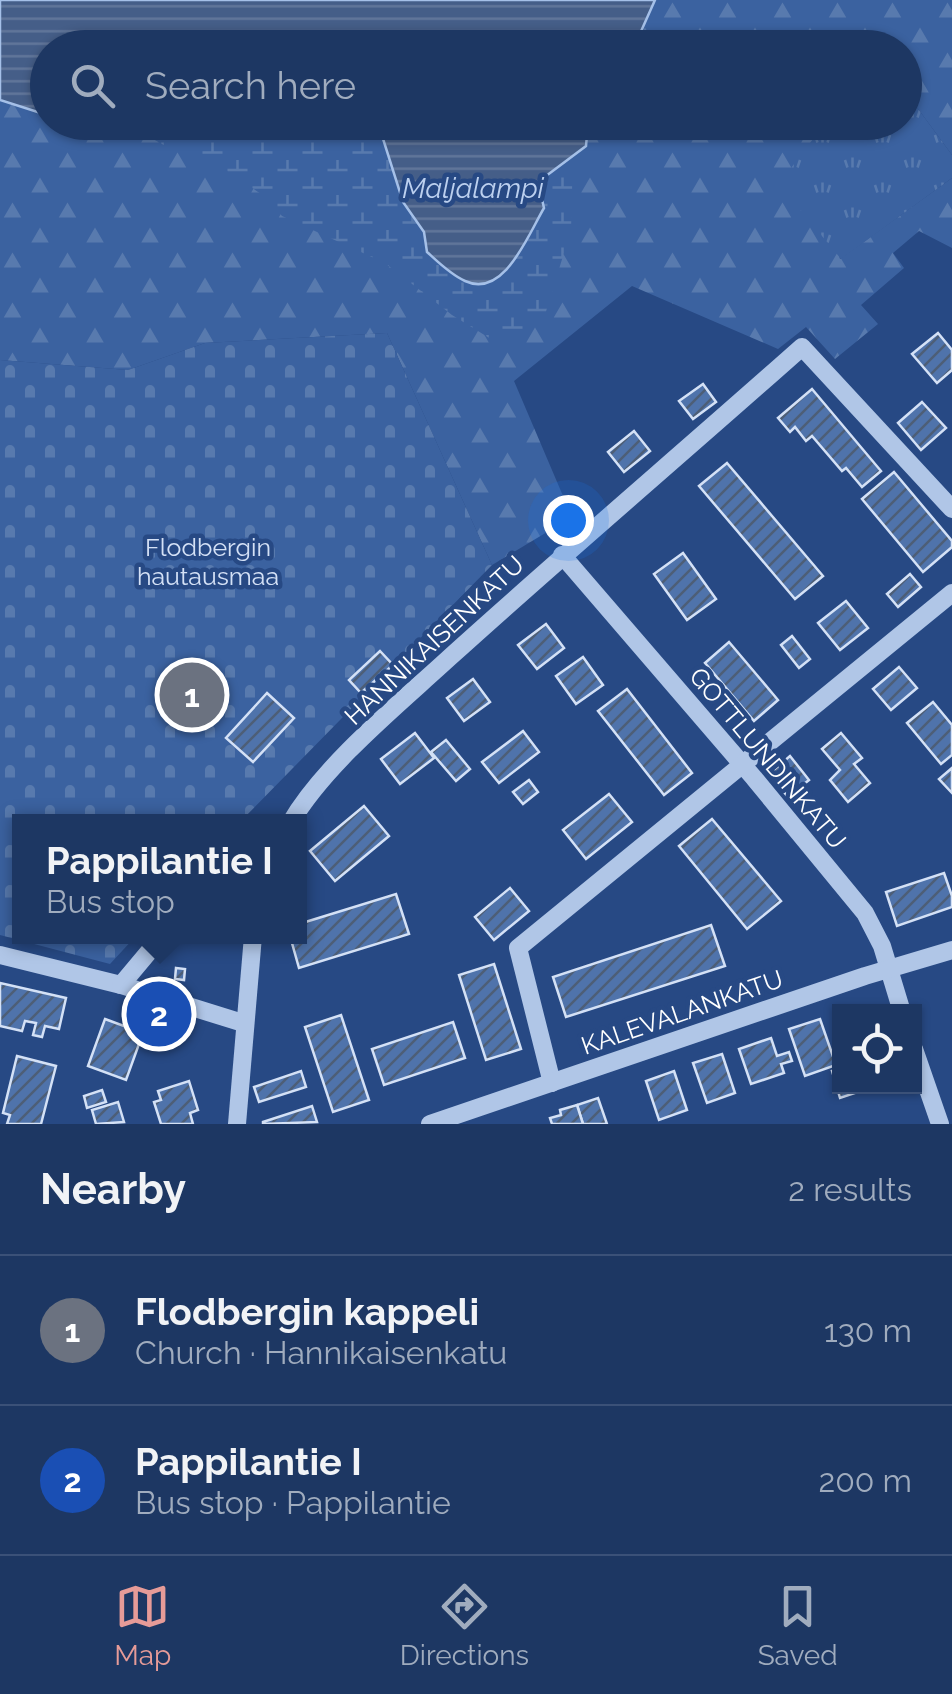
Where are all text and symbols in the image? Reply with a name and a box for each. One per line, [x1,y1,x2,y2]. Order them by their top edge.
search box [30,30,922,140]
icon: search [65,58,120,113]
text: Search here [145,63,356,108]
water label: Maljalampi [402,172,545,205]
your location [543,495,594,546]
park label: Flodbergin hautausmaa [137,532,279,591]
street label: HANNIKAISENKATU [338,549,530,731]
pin: 1 [160,658,224,732]
street label: GOTTLUNDINKATU [683,661,853,855]
popup [12,814,307,944]
text: Pappilantie I [46,838,273,883]
text: Bus stop [46,883,175,920]
street label: KALEVALANKATU [577,963,787,1061]
pin: 2 [126,976,192,1052]
map controls [832,1004,922,1094]
button: locate [832,1004,922,1094]
text: Nearby [40,1165,186,1214]
text: 2 results [788,1171,912,1208]
text: Flodbergin kappeli [135,1289,479,1334]
text: 1 [65,1312,80,1349]
text: 130 m [824,1312,912,1349]
text: Church · Hannikaisenkatu [135,1334,507,1371]
text: Pappilantie I [135,1439,362,1484]
text: 2 [63,1462,82,1499]
text: 200 m [819,1462,912,1499]
text: Bus stop · Pappilantie [135,1484,451,1521]
tab: Map [114,1579,171,1672]
tab: Directions [400,1579,529,1672]
tab: Saved [758,1579,838,1672]

